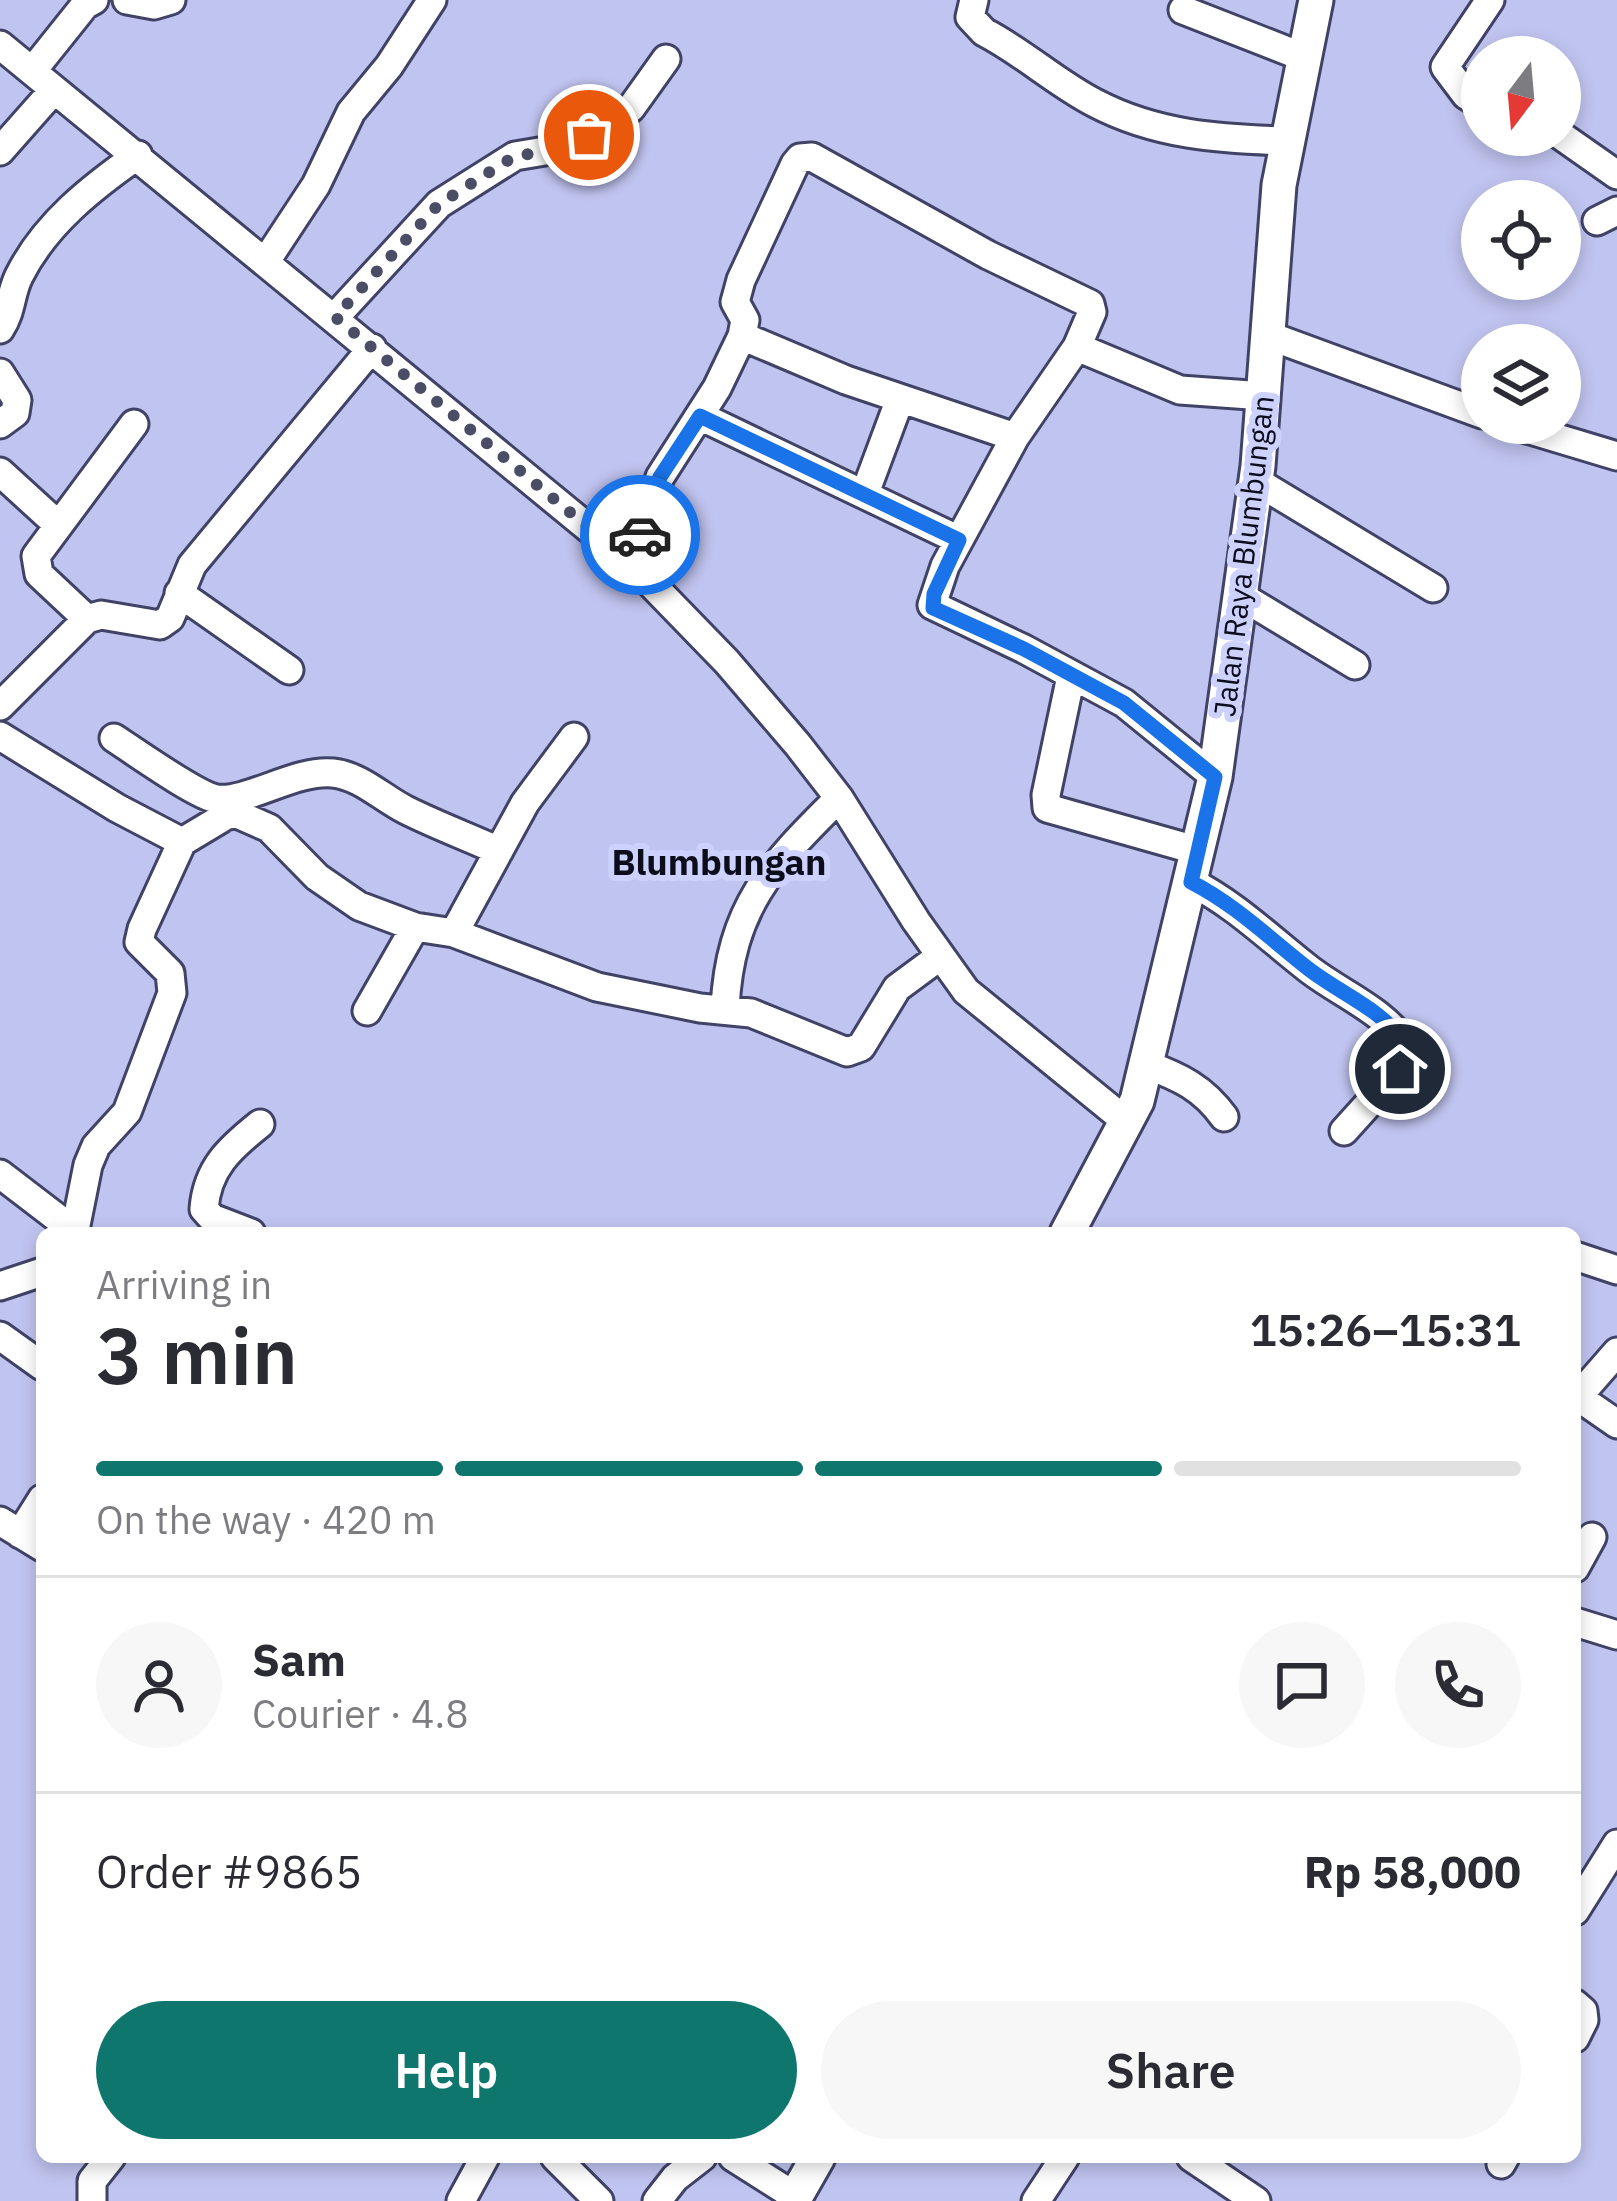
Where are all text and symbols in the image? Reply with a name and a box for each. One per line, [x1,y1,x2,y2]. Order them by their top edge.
north arrow [1461,36,1581,156]
map controls [1461,36,1581,444]
pin [538,84,640,186]
icon: bag [556,102,622,168]
button: locate [1461,180,1581,300]
button: layers [1461,324,1581,444]
street label: Jalan Raya Blumbungan [1204,393,1282,719]
courier [580,475,700,595]
icon: car [607,502,673,568]
district label: Blumbungan [611,838,827,885]
pin [1349,1018,1451,1120]
icon: home [1367,1036,1433,1102]
text: Arriving in [96,1259,272,1310]
text: 15:26–15:31 [1250,1300,1521,1358]
text: 3 min [96,1304,298,1405]
text: On the way · 420 m [96,1494,436,1545]
button: person [96,1622,222,1748]
button: chat [1239,1622,1365,1748]
button: phone [1395,1622,1521,1748]
text: Sam [252,1630,346,1688]
text: Courier · 4.8 [252,1688,469,1739]
text: Order #9865 [96,1842,362,1900]
text: Rp 58,000 [1304,1842,1521,1900]
button: Help [96,2001,797,2139]
button: Share [821,2001,1521,2139]

